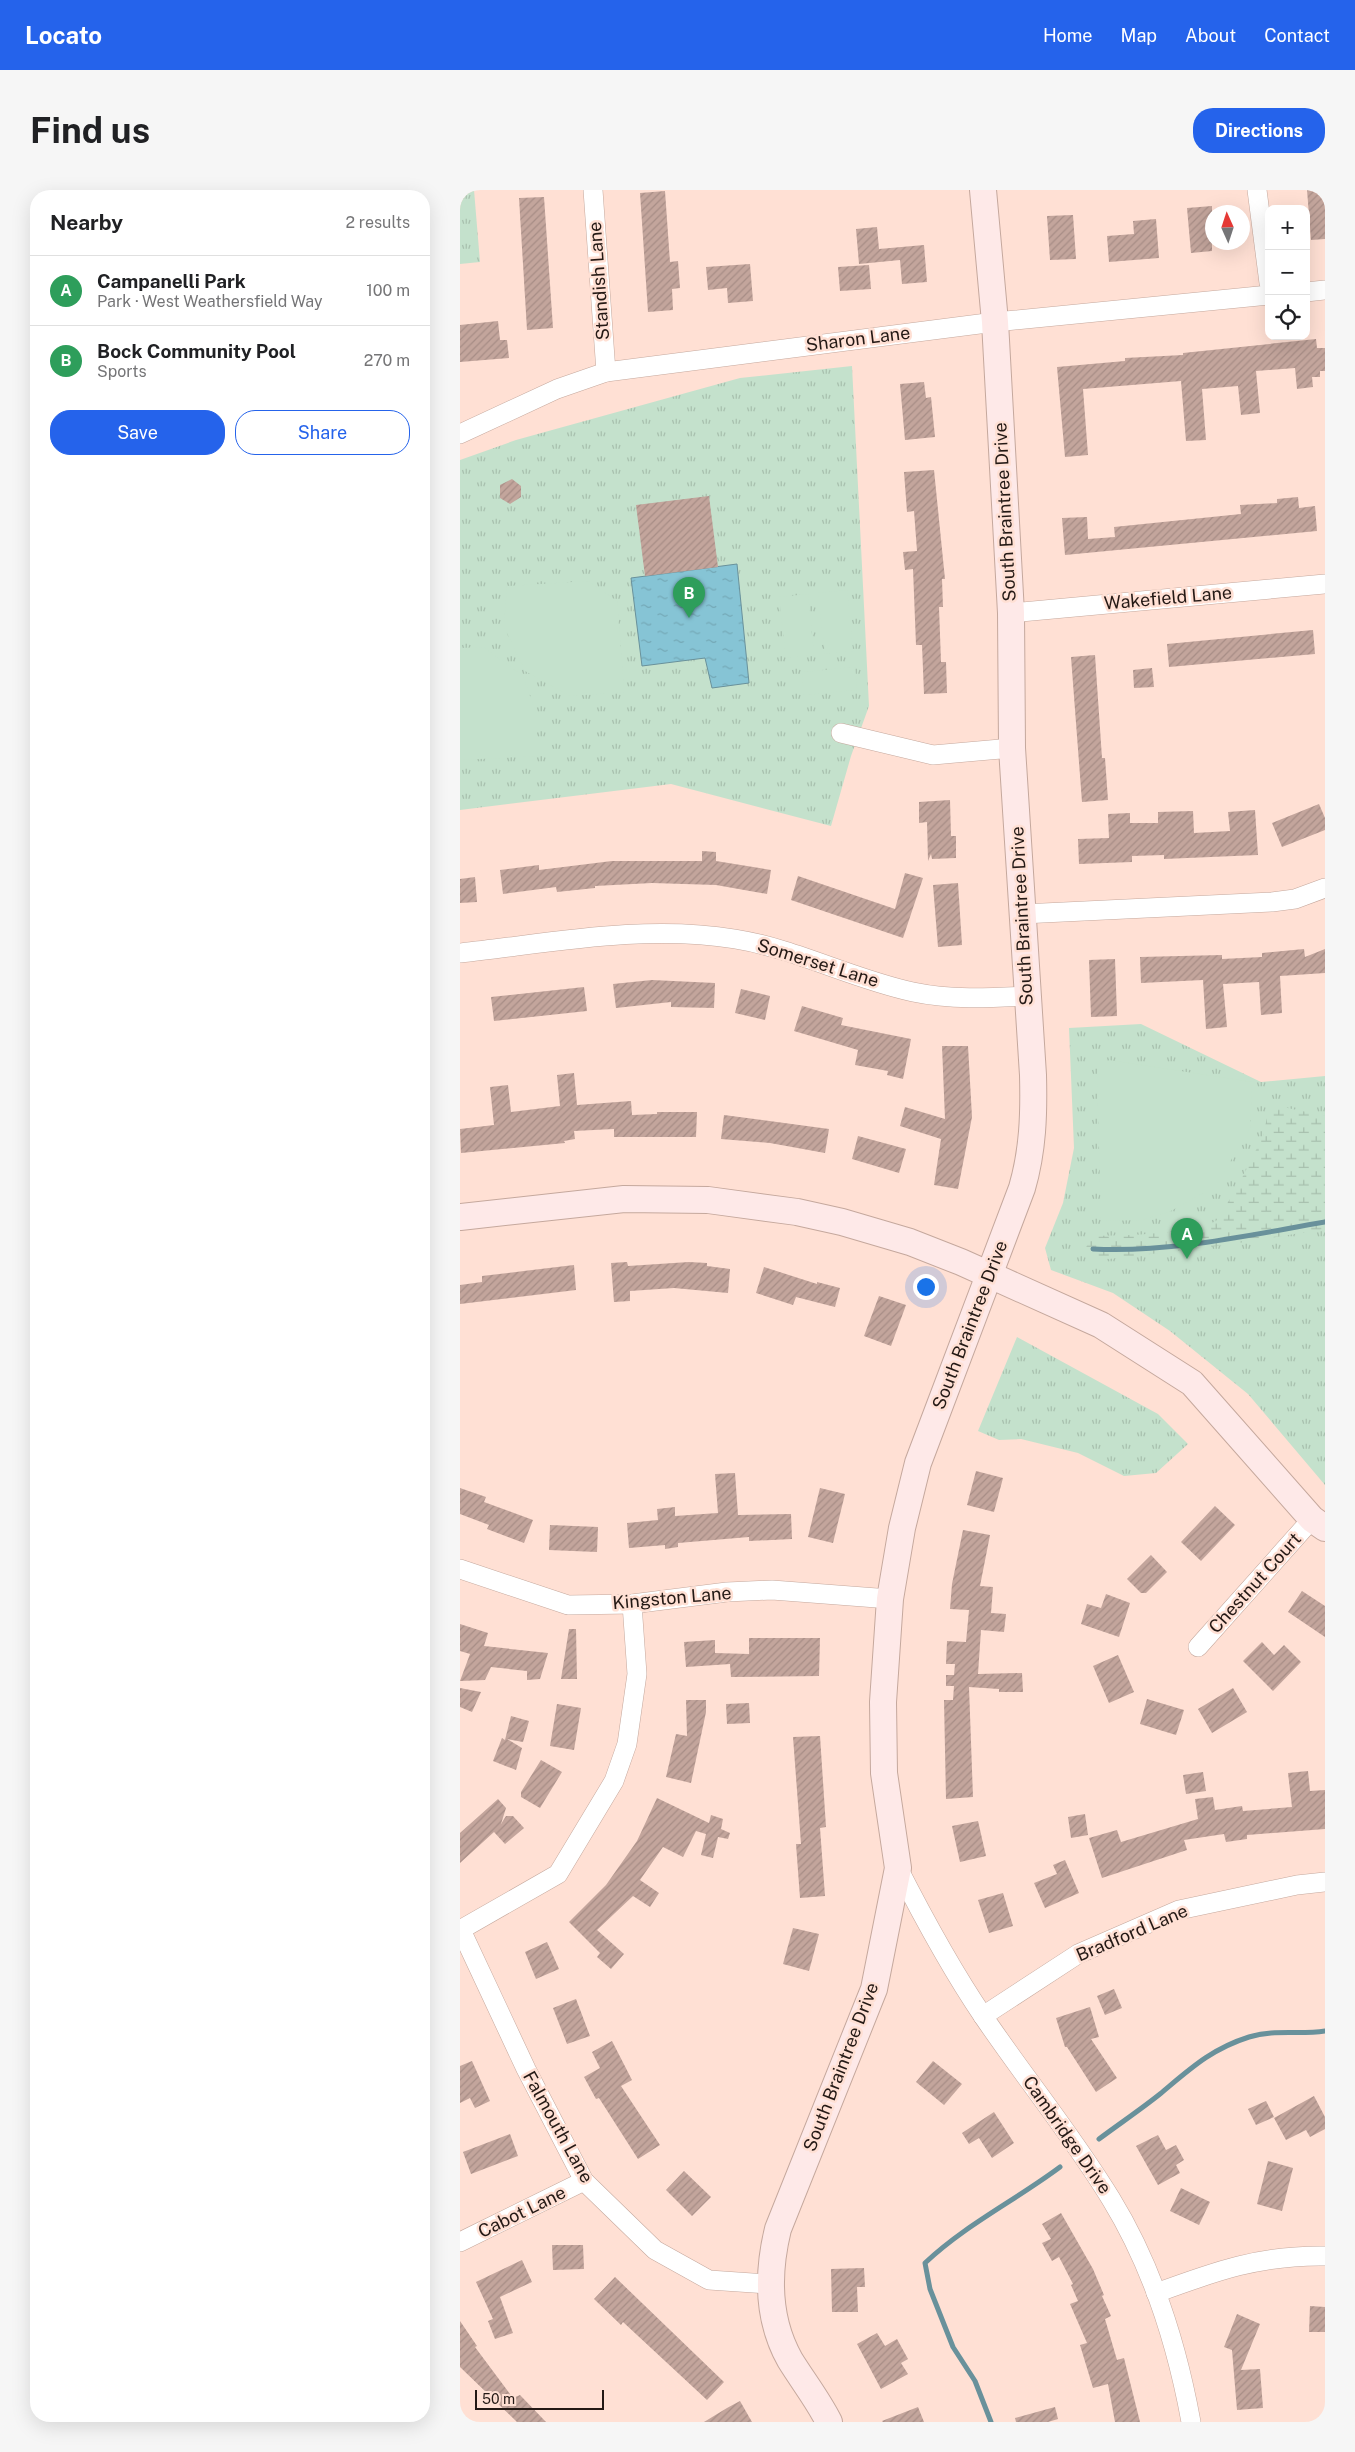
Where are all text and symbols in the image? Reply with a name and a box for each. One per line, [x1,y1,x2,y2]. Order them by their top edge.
text: Locato [25,21,102,49]
text: Home [1043,25,1093,46]
text: Map [1121,25,1157,46]
text: About [1185,25,1236,46]
text: Contact [1264,25,1330,46]
button: Directions [1193,108,1325,153]
text: Find us [30,110,150,151]
north arrow [1205,205,1250,250]
map controls [1265,205,1310,340]
button: + [1265,205,1310,250]
text: Nearby [50,210,123,235]
text: 2 results [345,213,410,232]
street label: Standish Lane [584,221,613,341]
button: − [1265,250,1310,295]
text: Campanelli Park [97,270,246,292]
text: A [60,281,72,300]
text: 100 m [366,281,410,300]
text: Park · West Weathersfield Way [97,292,322,311]
button: locate [1265,295,1310,340]
street label: Sharon Lane [805,322,911,355]
text: Bock Community Pool [97,340,296,362]
text: B [61,351,71,370]
text: 270 m [364,351,410,370]
text: Sports [97,362,147,381]
button: Save [50,410,225,455]
button: Share [235,410,410,455]
street label: South Braintree Drive [989,422,1020,602]
pin: B [673,577,705,618]
street label: Wakefield Lane [1103,581,1233,614]
street label: South Braintree Drive [1006,826,1037,1006]
street label: Somerset Lane [755,934,881,991]
pin: A [1171,1218,1203,1259]
street label: South Braintree Drive [928,1237,1011,1412]
your location [913,1274,939,1300]
street label: Chestnut Court [1204,1528,1305,1637]
street label: Kingston Lane [612,1582,732,1613]
street label: Bradford Lane [1073,1900,1191,1966]
street label: South Braintree Drive [799,1979,882,2154]
street label: Falmouth Lane [519,2067,598,2186]
street label: Cambridge Drive [1019,2072,1116,2198]
street label: Cabot Lane [475,2181,569,2242]
scale bar [475,2387,604,2410]
text: 50 m [482,2391,515,2407]

